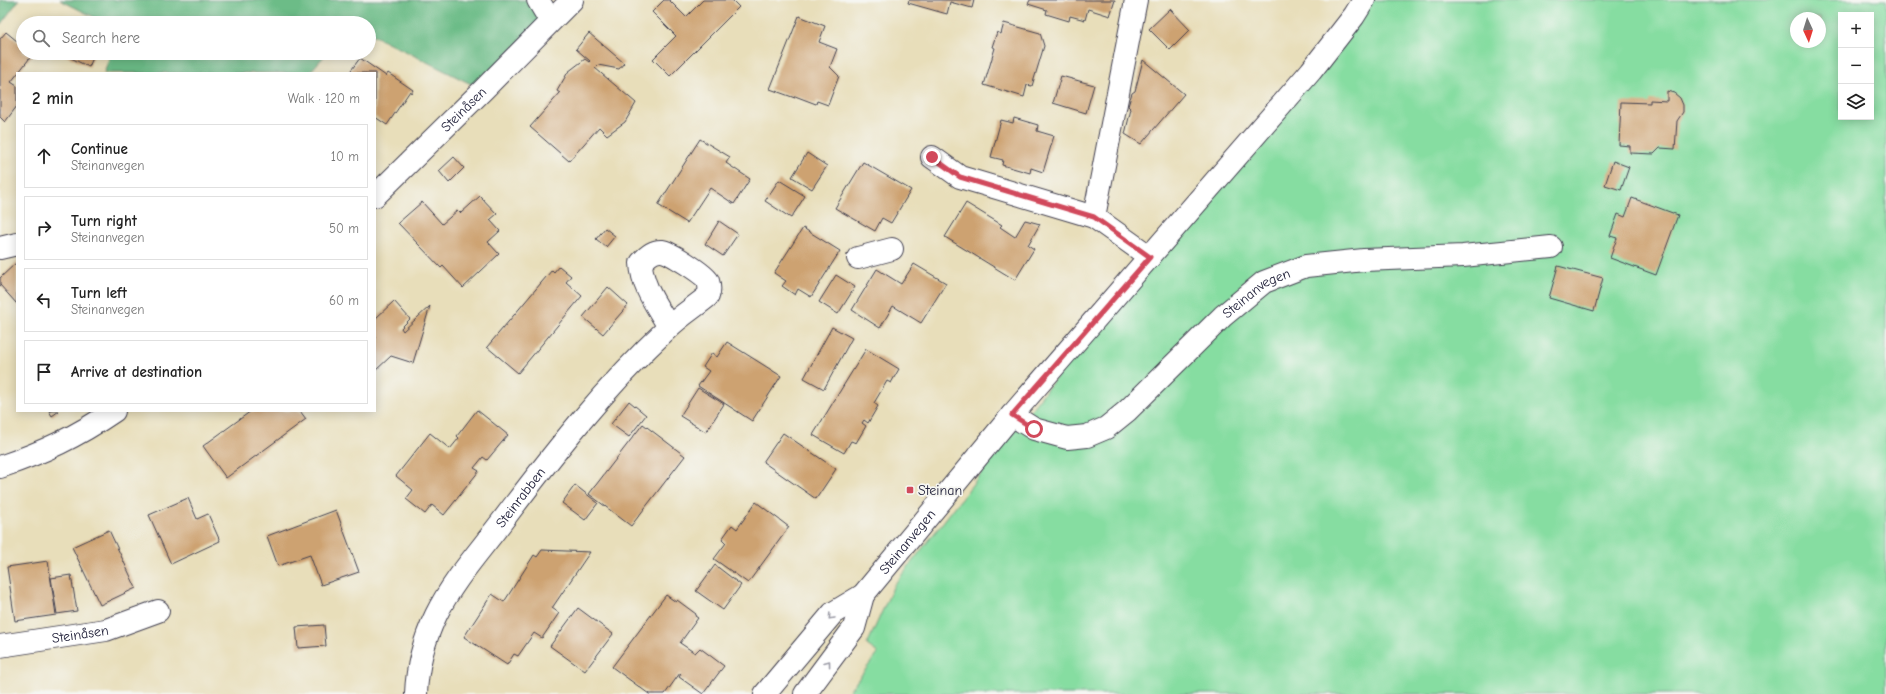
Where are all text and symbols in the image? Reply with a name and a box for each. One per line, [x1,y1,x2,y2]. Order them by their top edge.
north arrow [1790,12,1826,48]
map controls [1838,12,1874,120]
button: + [1838,12,1874,48]
search box [16,16,376,60]
icon: search [30,27,52,49]
text: Search here [62,29,140,47]
button: − [1838,48,1874,84]
street label: Steinåsen [437,83,490,135]
button: layers [1838,84,1874,120]
text: 2 min [32,89,73,108]
text: Walk · 120 m [288,91,360,106]
text: Continue [71,140,128,158]
icon: ahead [33,145,55,167]
route end [923,148,941,166]
text: 10 m [331,149,359,164]
text: Steinanvegen [71,158,144,173]
text: Turn right [71,212,137,230]
icon: right [33,217,55,239]
text: 50 m [329,221,359,236]
text: Steinanvegen [71,230,144,245]
street label: Steinanvegen [1219,264,1292,322]
text: Turn left [71,284,127,302]
icon: left [33,289,55,311]
text: 60 m [329,293,359,308]
text: Steinanvegen [71,302,144,317]
icon: arrive [33,361,55,383]
text: Arrive at destination [71,363,202,381]
route start [1025,420,1043,438]
street label: Steinrabben [492,464,549,531]
place label: Steinan [918,482,962,499]
marker: Steinan [905,485,915,495]
street label: Steinanvegen [875,506,939,578]
one-way arrow [828,612,835,620]
street label: Steinåsen [51,621,110,647]
one-way arrow [823,660,831,667]

